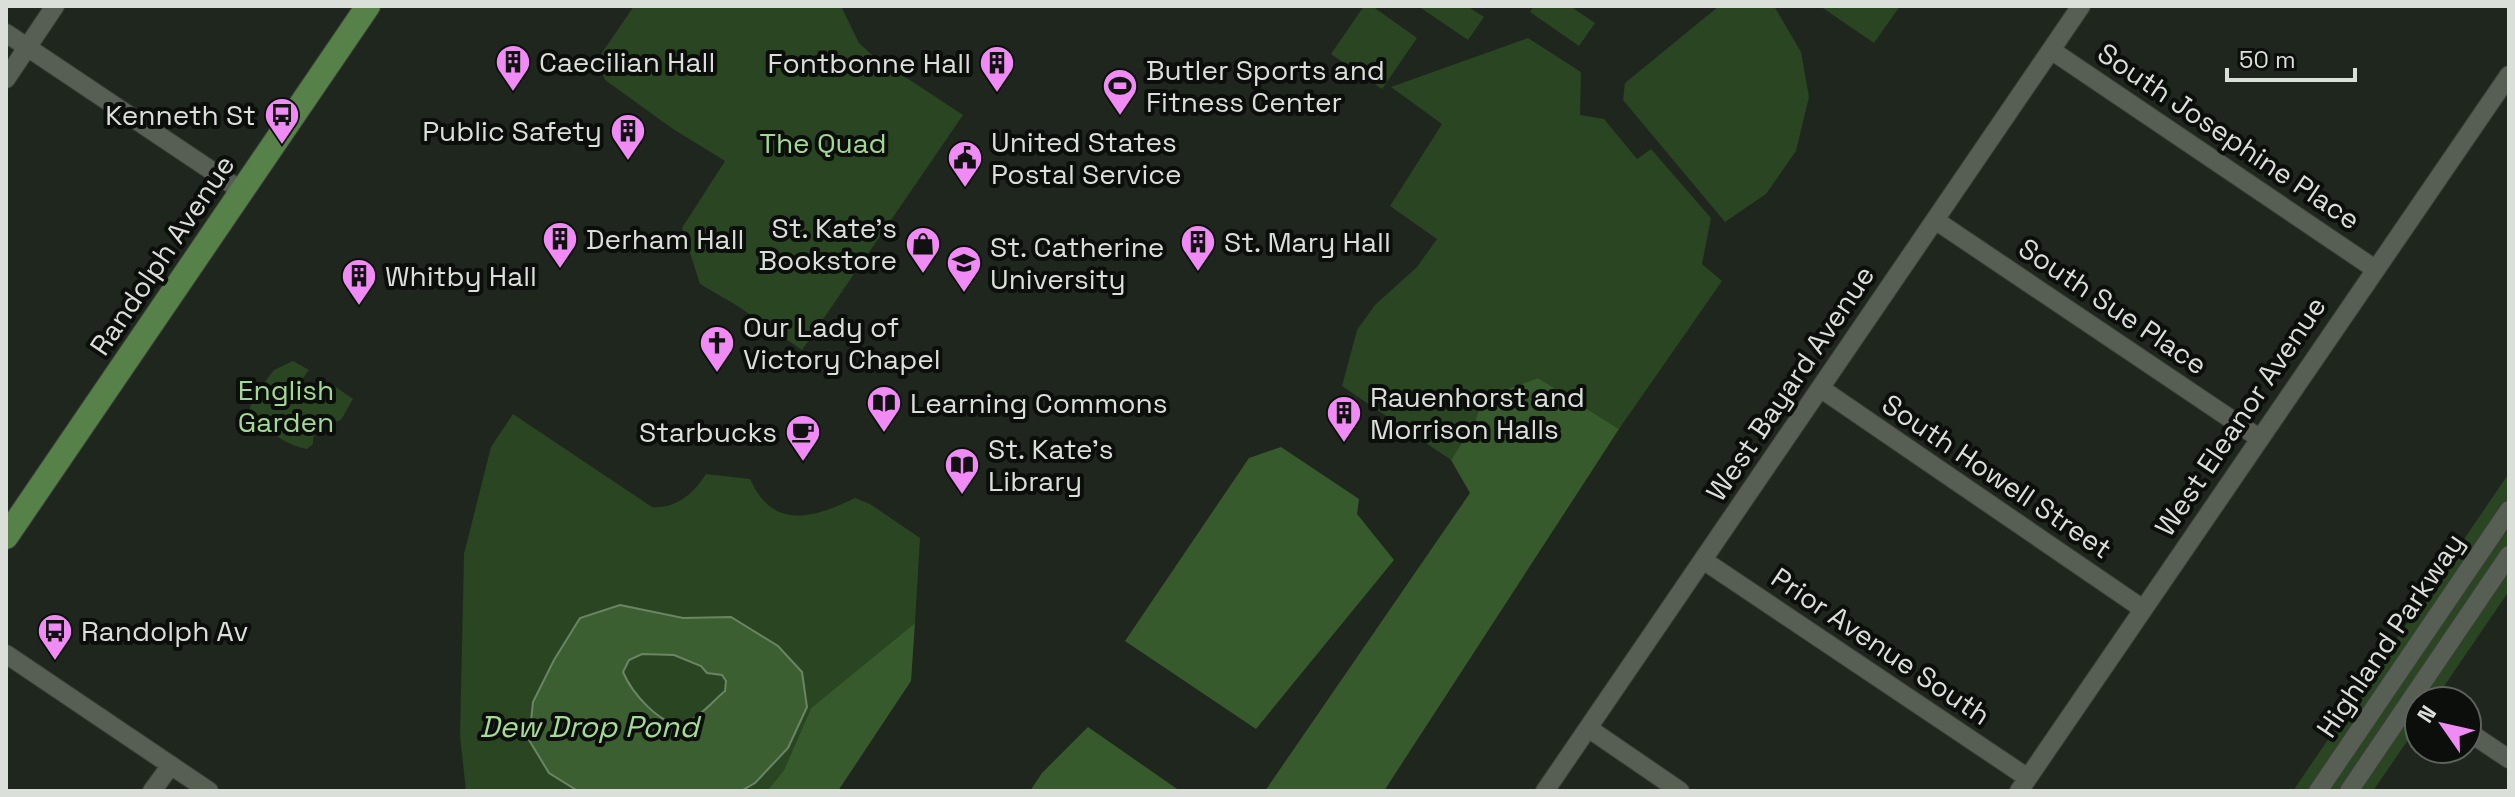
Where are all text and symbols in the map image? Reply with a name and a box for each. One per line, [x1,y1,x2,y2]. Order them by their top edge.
scale bar [2227,32,2355,82]
street label: South Josephine Place [2091,35,2367,237]
building icon: Caecilian Hall [494,43,532,93]
place label: Caecilian Hall [539,44,715,80]
building icon: Fontbonne Hall [978,44,1016,94]
text: 50 m [2239,44,2296,75]
place label: Fontbonne Hall [767,45,971,81]
place label: Butler Sports and Fitness Center [1146,52,1385,120]
sports icon: Butler Sports and Fitness Center [1101,67,1139,117]
bus stop icon: Kenneth St [263,96,301,146]
place label: Kenneth St [105,97,256,133]
building icon: Public Safety [609,112,647,162]
place label: Public Safety [422,113,602,149]
place label: United States Postal Service [991,124,1182,192]
park label: The Quad [759,125,887,161]
public building icon: United States Postal Service [946,139,984,189]
street label: Randolph Avenue [82,148,242,362]
place label: St. Kate's Bookstore [758,210,897,278]
building icon: Derham Hall [541,220,579,270]
place label: Derham Hall [586,221,744,257]
building icon: St. Mary Hall [1179,223,1217,273]
place label: St. Mary Hall [1224,224,1391,260]
shop icon: St. Kate's Bookstore [904,225,942,275]
place label: St. Catherine University [990,229,1164,297]
street label: South Sue Place [2012,230,2214,382]
school or university icon: St. Catherine University [945,244,983,294]
building icon: Whitby Hall [340,257,378,307]
place label: Whitby Hall [385,258,537,294]
street label: West Bayard Avenue [1698,258,1882,508]
street label: West Eleanor Avenue [2146,289,2334,543]
place label: Our Lady of Victory Chapel [743,309,941,377]
church icon: Our Lady of Victory Chapel [698,324,736,374]
park label: English Garden [238,372,334,440]
place label: Rauenhorst and Morrison Halls [1370,379,1585,447]
library icon: Learning Commons [865,384,903,434]
place label: Learning Commons [910,385,1167,421]
street label: South Howell Street [1875,386,2119,566]
building icon: Rauenhorst and Morrison Halls [1325,394,1363,444]
cafe icon: Starbucks [784,413,822,463]
place label: Starbucks [639,414,777,450]
place label: St. Kate's Library [988,431,1113,499]
library icon: St. Kate's Library [943,446,981,496]
street label: Highland Parkway [2308,526,2472,744]
street label: Prior Avenue South [1765,559,1997,733]
bus stop icon: Randolph Av [36,612,74,662]
place label: Randolph Av [81,613,248,649]
north arrow [2403,685,2483,765]
text: N [2411,700,2442,728]
water label: Dew Drop Pond [479,707,702,746]

